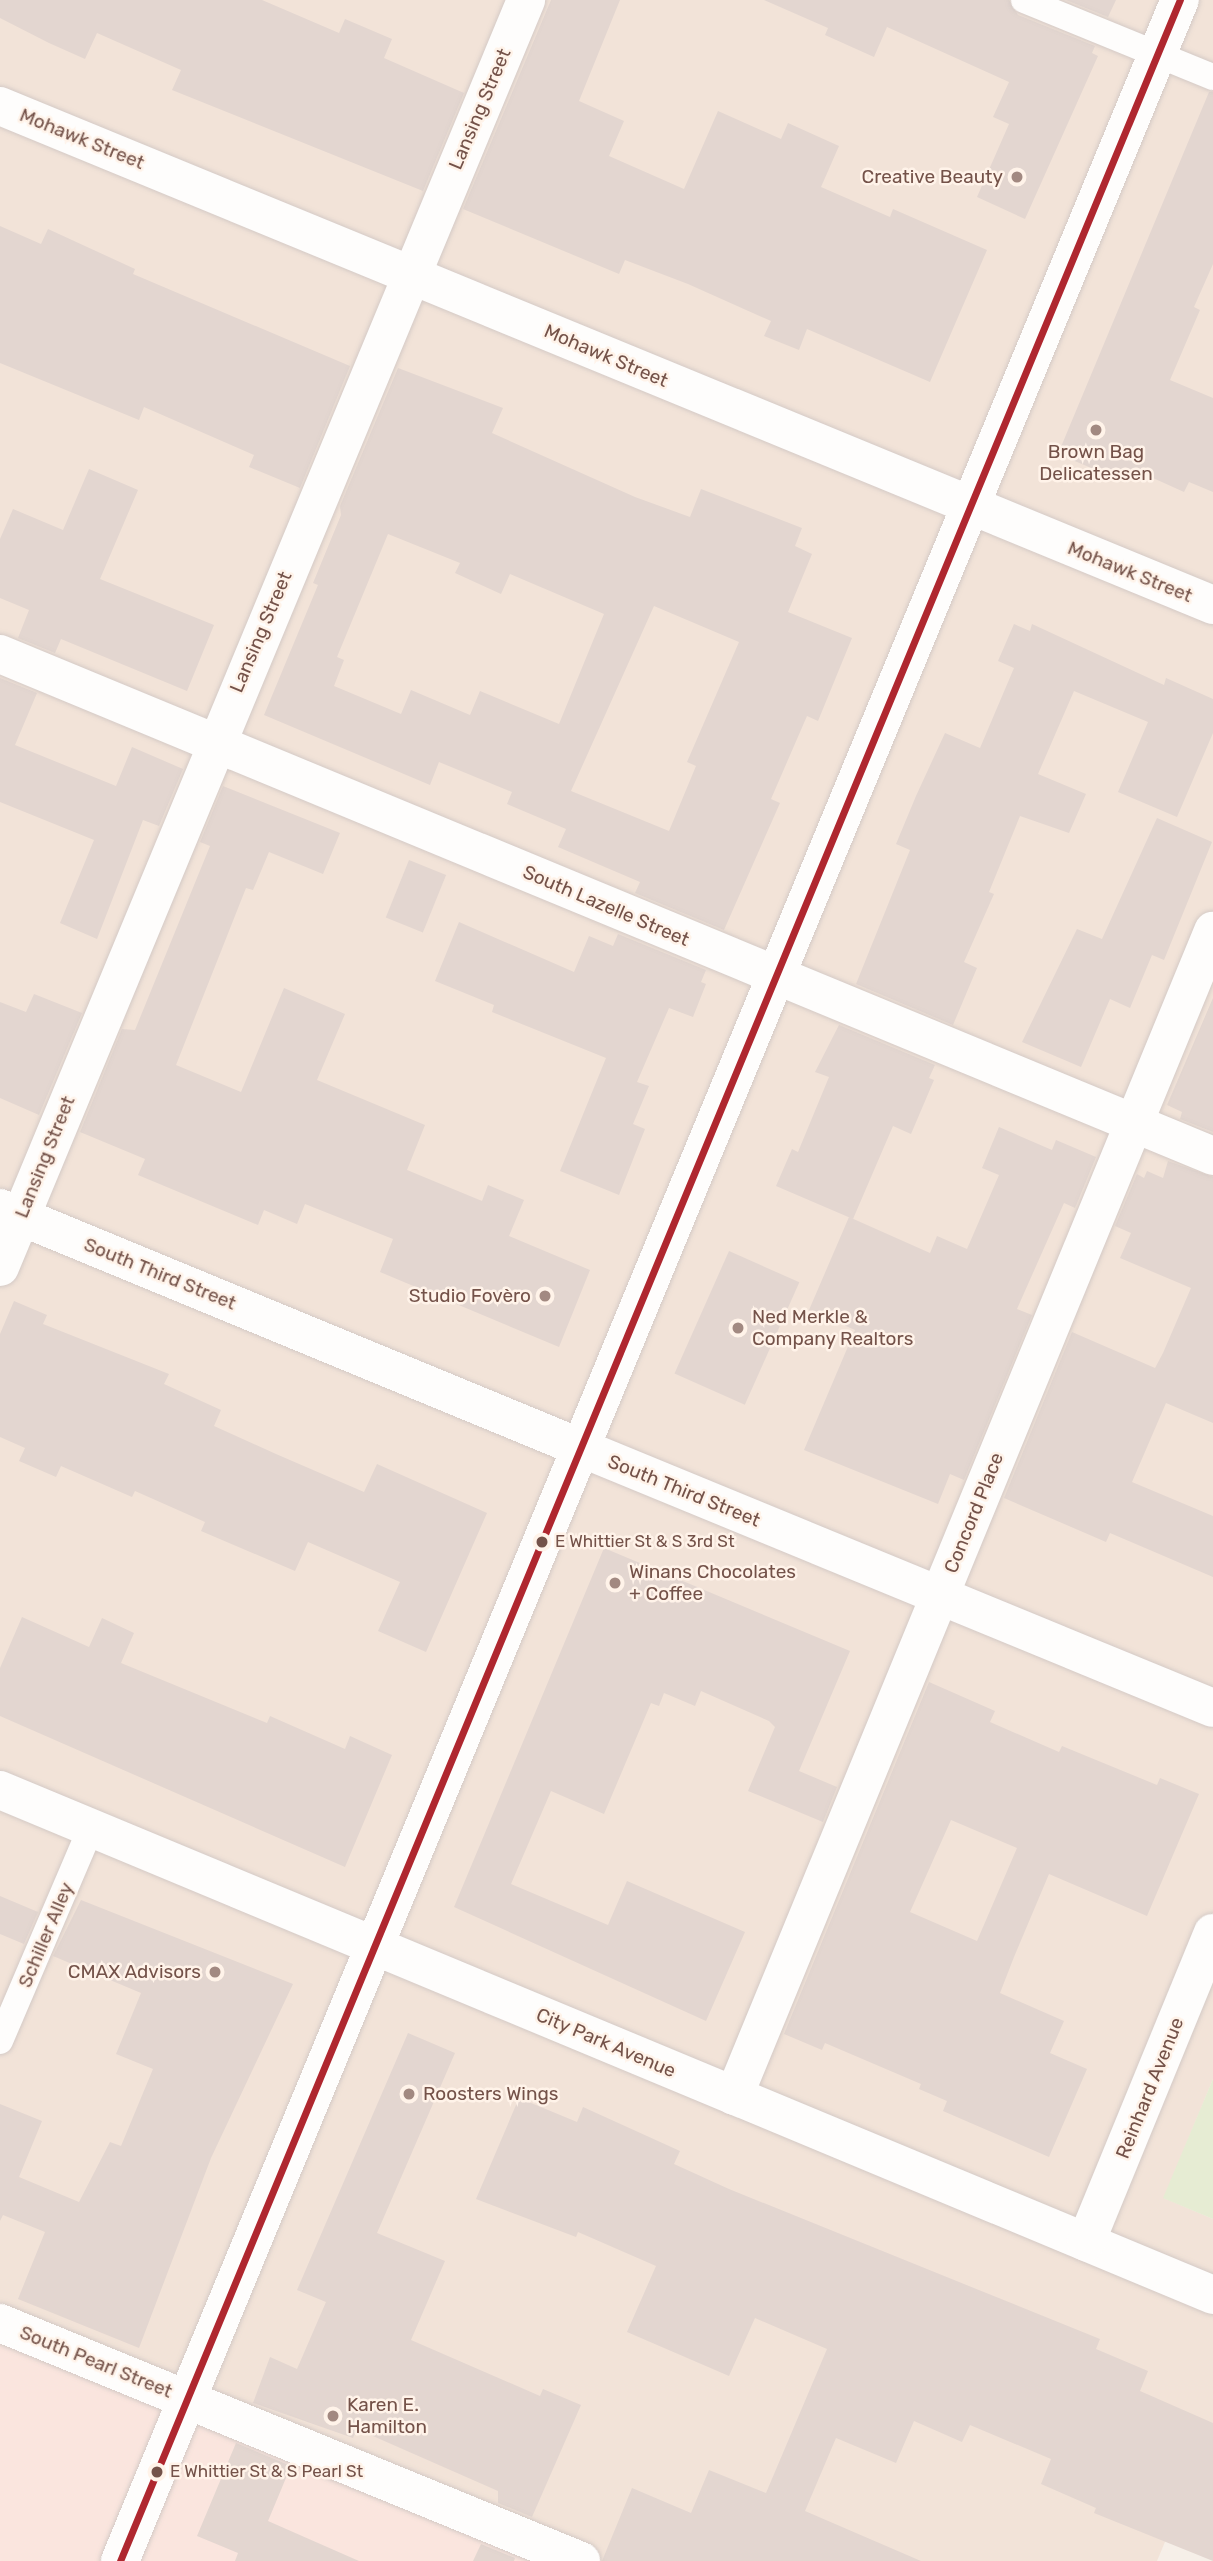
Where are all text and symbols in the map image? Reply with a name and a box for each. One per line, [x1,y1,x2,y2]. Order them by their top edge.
street label: Lansing Street [444,45,516,173]
street label: Mohawk Street [16,104,148,174]
place label: Creative Beauty [862,166,1003,188]
marker: Creative Beauty [1009,169,1025,185]
street label: Mohawk Street [541,320,671,392]
marker: Brown Bag Delicatessen [1088,422,1104,438]
place label: Brown Bag Delicatessen [1039,441,1153,485]
street label: Mohawk Street [1064,537,1196,607]
street label: Lansing Street [225,568,297,696]
street label: South Lazelle Street [519,861,693,951]
street label: Lansing Street [10,1093,80,1221]
street label: South Third Street [80,1233,240,1315]
place label: Studio Fovèro [409,1285,531,1307]
marker: Studio Fovèro [537,1288,553,1304]
place label: Ned Merkle & Company Realtors [752,1306,914,1350]
marker: Ned Merkle & Company Realtors [730,1320,746,1336]
street label: Concord Place [939,1449,1009,1577]
street label: South Third Street [604,1450,764,1532]
place label: E Whittier St & S 3rd St [555,1532,735,1552]
marker: E Whittier St & S 3rd St [535,1535,549,1549]
place label: Winans Chocolates + Coffee [629,1561,796,1605]
marker: Winans Chocolates + Coffee [607,1575,623,1591]
street label: Schiller Alley [13,1879,79,1991]
place label: CMAX Advisors [67,1961,201,1983]
marker: CMAX Advisors [207,1964,223,1980]
street label: City Park Avenue [532,2003,680,2083]
street label: Reinhard Avenue [1111,2014,1189,2162]
place label: Roosters Wings [423,2083,559,2105]
marker: Roosters Wings [401,2086,417,2102]
street label: South Pearl Street [16,2321,176,2403]
place label: Karen E. Hamilton [347,2394,427,2438]
marker: Karen E. Hamilton [325,2408,341,2424]
place label: E Whittier St & S Pearl St [170,2462,364,2482]
marker: E Whittier St & S Pearl St [150,2465,164,2479]

